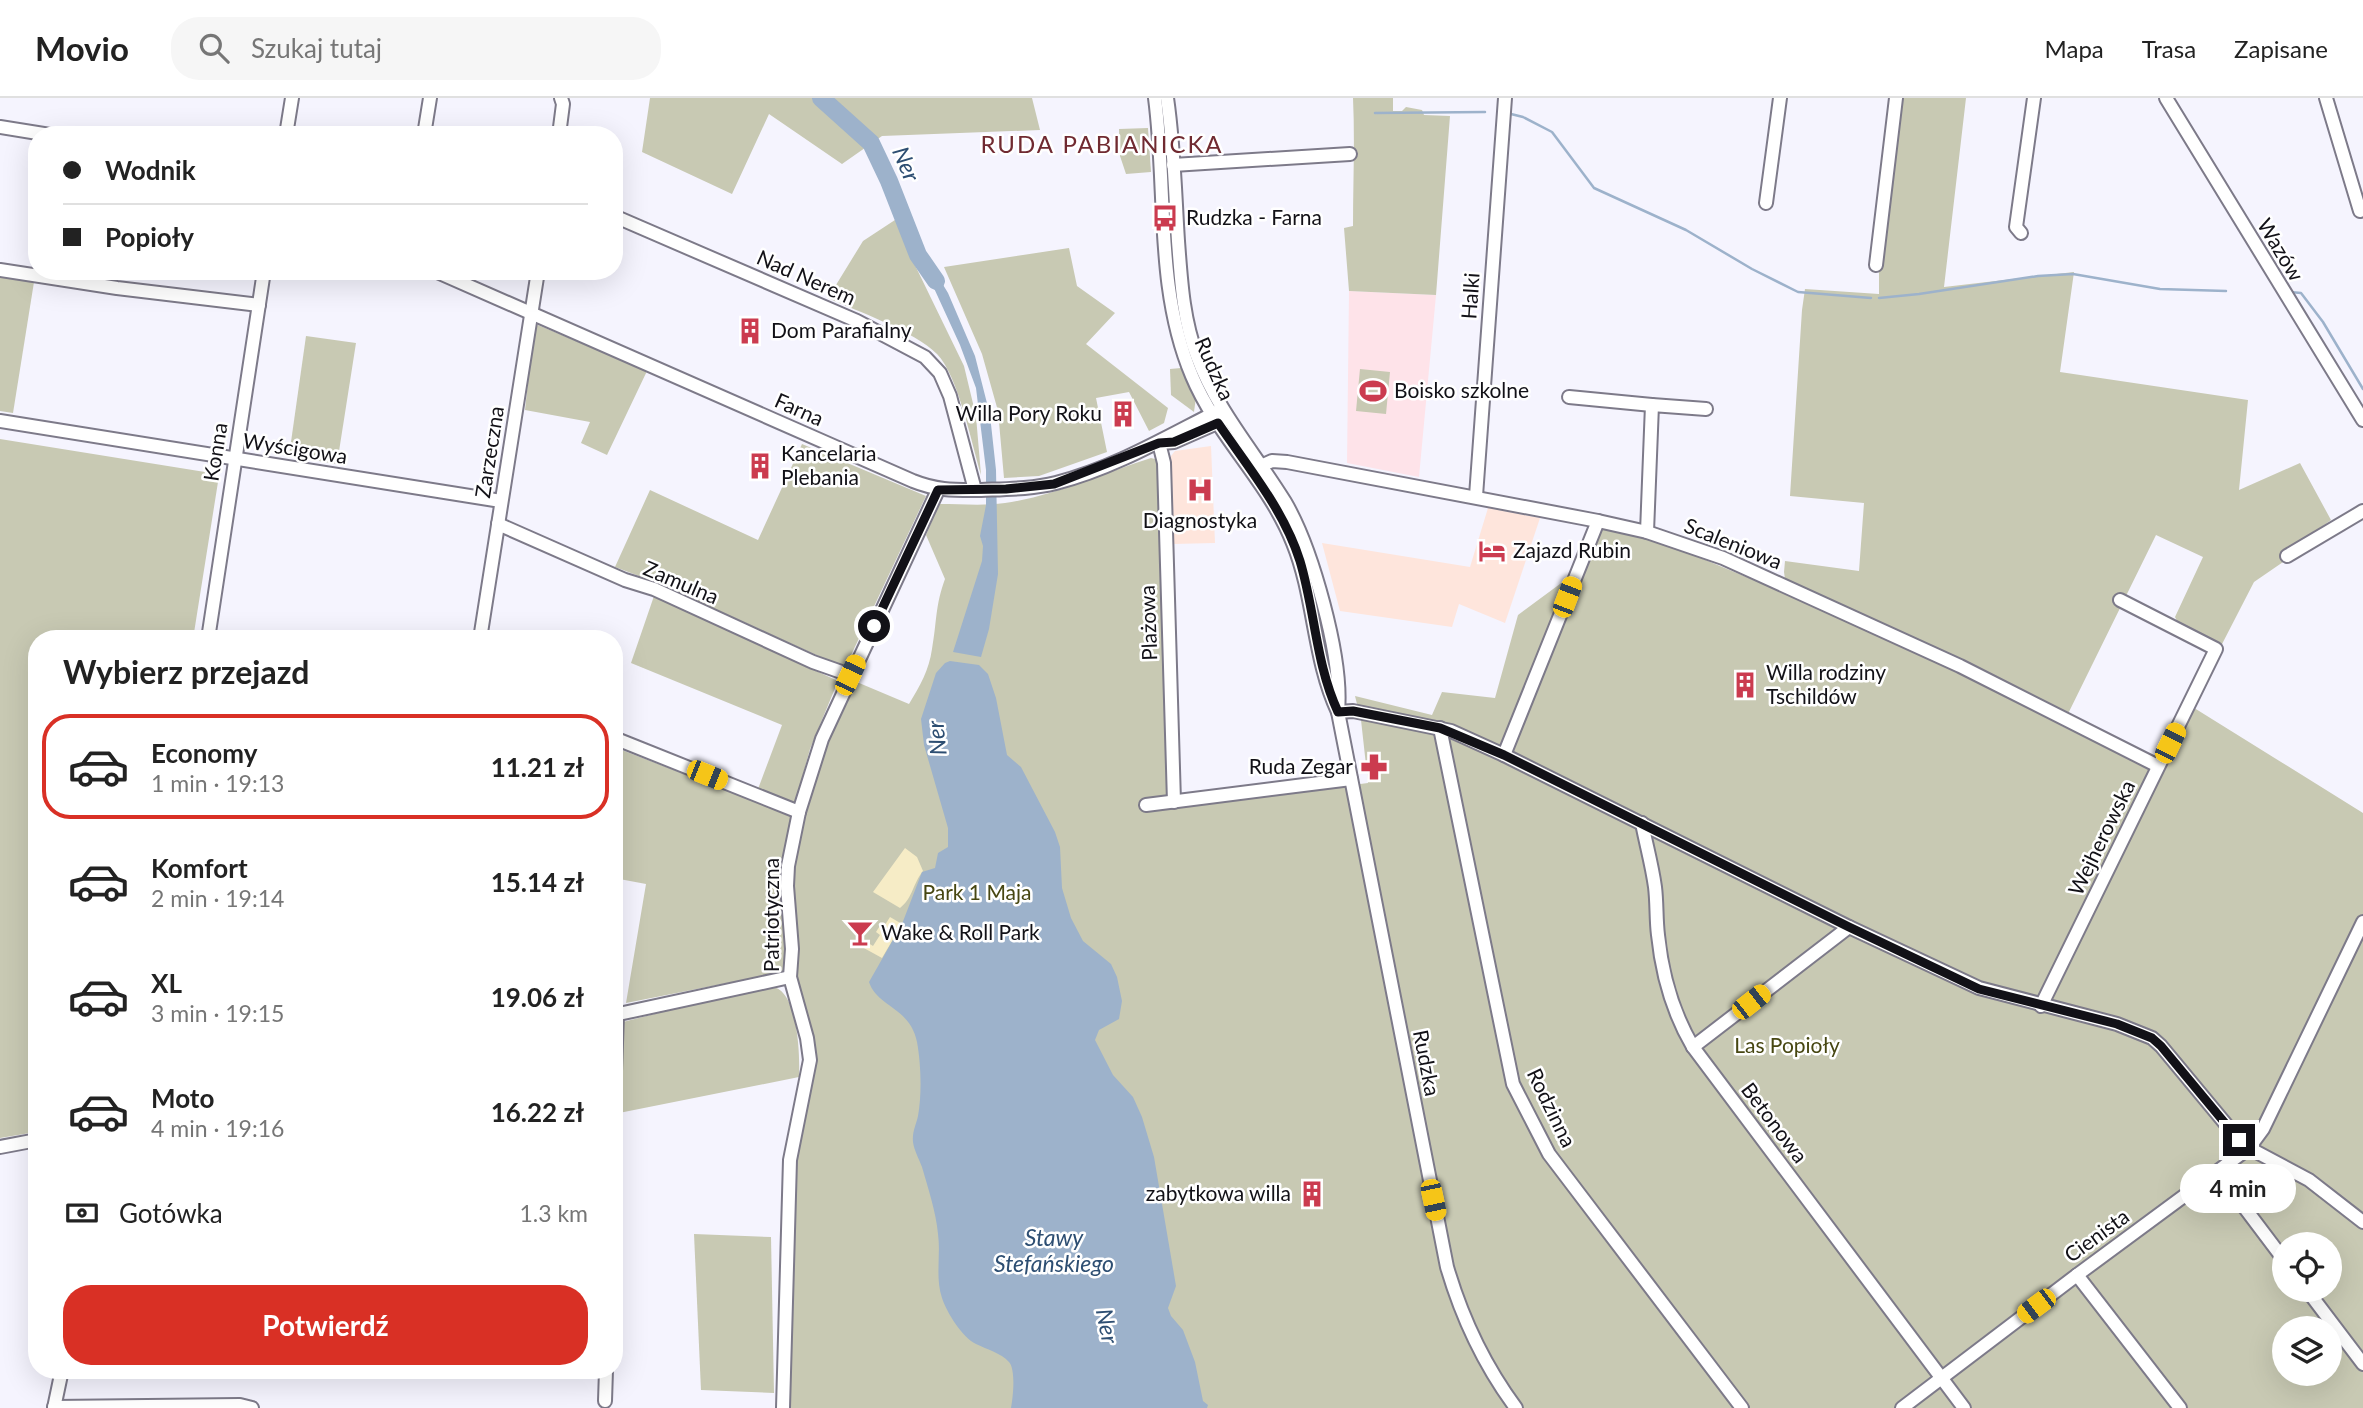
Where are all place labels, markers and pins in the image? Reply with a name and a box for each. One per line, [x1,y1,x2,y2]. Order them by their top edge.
bus stop icon: Rudzka - Farna [1150,203,1180,233]
place label: Rudzka - Farna [1186,204,1322,229]
building icon: Dom Parafialny [735,316,765,346]
place label: Dom Parafialny [771,317,912,342]
sports icon: Boisko szkolne [1358,376,1388,406]
place label: Boisko szkolne [1394,377,1529,402]
building icon: Willa Pory Roku [1108,399,1138,429]
place label: Willa Pory Roku [956,400,1102,425]
place label: Kancelaria Plebania [781,440,876,489]
building icon: Kancelaria Plebania [745,451,775,481]
hospital icon: Diagnostyka [1185,475,1215,505]
place label: Diagnostyka [1143,507,1257,532]
hotel icon: Zajazd Rubin [1477,536,1507,566]
place label: Zajazd Rubin [1513,537,1631,562]
place label: Willa rodziny Tschildów [1766,659,1886,708]
building icon: Willa rodziny Tschildów [1730,670,1760,700]
pharmacy icon: Ruda Zegar [1359,752,1389,782]
place label: Ruda Zegar [1249,753,1353,778]
bar icon: Wake & Roll Park [845,918,875,948]
place label: Wake & Roll Park [881,919,1040,944]
building icon: zabytkowa willa [1297,1179,1327,1209]
place label: zabytkowa willa [1146,1180,1291,1205]

